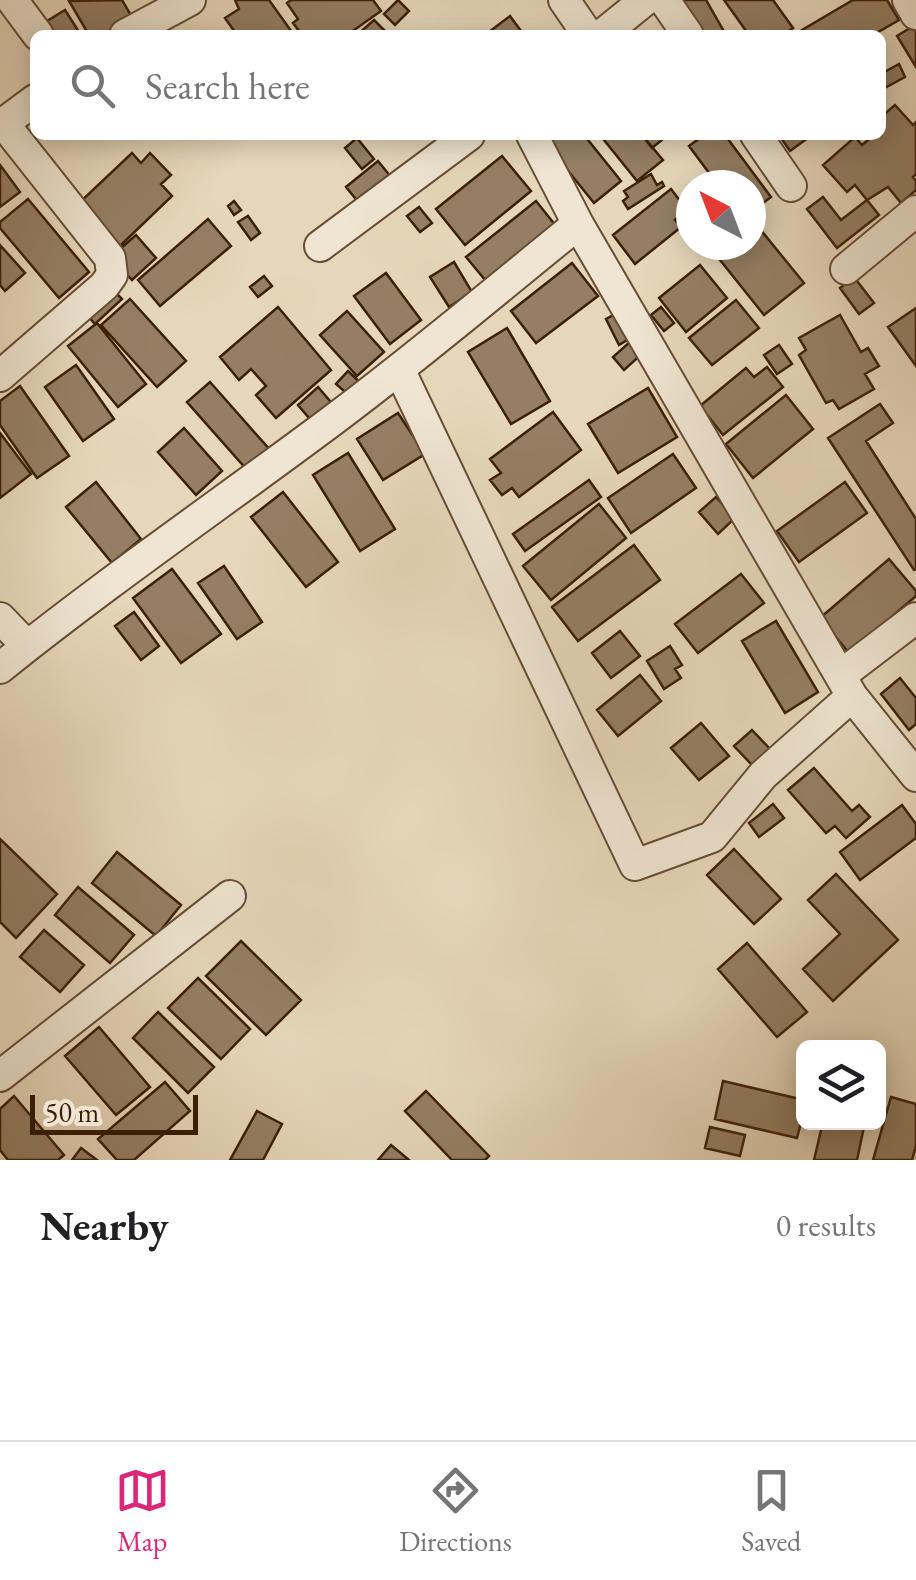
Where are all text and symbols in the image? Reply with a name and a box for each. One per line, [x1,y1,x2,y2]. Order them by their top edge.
search box [30,30,886,140]
icon: search [65,58,120,113]
text: Search here [145,61,310,110]
north arrow [676,170,766,260]
map controls [796,1040,886,1130]
button: layers [796,1040,886,1130]
scale bar [30,1090,198,1134]
text: 50 m [45,1094,99,1130]
text: Nearby [40,1198,169,1253]
text: 0 results [776,1204,876,1246]
tab: Map [115,1463,170,1559]
tab: Directions [399,1463,512,1559]
tab: Saved [741,1463,801,1559]

